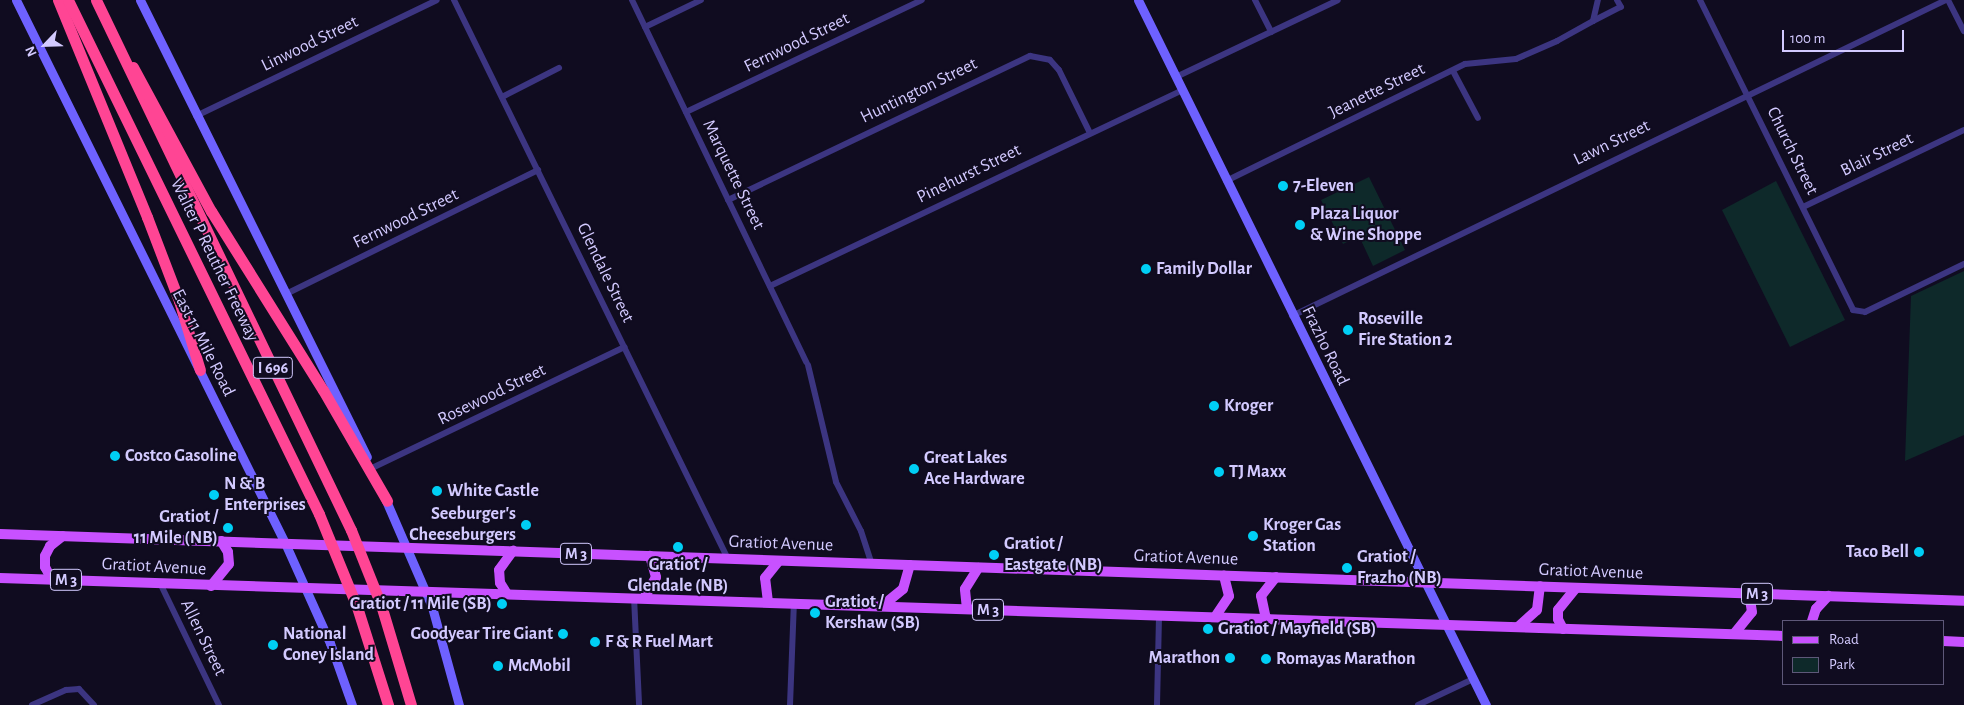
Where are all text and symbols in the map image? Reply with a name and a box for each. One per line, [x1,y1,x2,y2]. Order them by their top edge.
street label: Fernwood Street [741,8,853,78]
street label: Linwood Street [258,11,362,77]
north arrow [20,20,70,70]
scale bar [1784,20,1906,52]
text: 100 m [1790,31,1825,46]
text: N [23,44,40,58]
street label: Huntington Street [857,53,981,129]
street label: Jeanette Street [1325,58,1429,124]
street label: Church Street [1761,104,1823,198]
street label: Lawn Street [1570,115,1654,171]
street label: Marquette Street [697,117,769,233]
street label: Blair Street [1837,128,1917,182]
street label: Pinehurst Street [913,139,1025,209]
street label: Walter P Reuther Freeway [165,175,263,345]
place label: 7-Eleven [1293,175,1354,197]
marker: 7-Eleven [1277,180,1289,192]
street label: Fernwood Street [350,184,462,254]
place label: Plaza Liquor & Wine Shoppe [1310,204,1422,246]
marker: Plaza Liquor & Wine Shoppe [1294,219,1306,231]
street label: Glendale Street [572,220,638,326]
place label: Family Dollar [1156,258,1252,280]
marker: Family Dollar [1140,263,1152,275]
street label: East 11 Mile Road [167,286,239,400]
street label: Frazho Road [1297,303,1353,389]
place label: Roseville Fire Station 2 [1358,309,1452,352]
marker: Roseville Fire Station 2 [1342,324,1354,336]
road number: I 696 [252,354,294,382]
street label: Rosewood Street [435,360,549,430]
place label: Kroger [1224,395,1273,417]
marker: Kroger [1208,400,1220,412]
place label: Costco Gasoline [125,445,237,467]
place label: Great Lakes Ace Hardware [924,448,1025,490]
marker: Costco Gasoline [109,450,121,462]
place label: TJ Maxx [1229,461,1286,483]
marker: Great Lakes Ace Hardware [908,463,920,475]
marker: TJ Maxx [1213,466,1225,478]
place label: N & B Enterprises [224,474,306,516]
place label: White Castle [447,480,539,502]
marker: White Castle [431,485,443,497]
marker: N & B Enterprises [208,489,220,501]
place label: Seeburger's Cheeseburgers [409,504,516,546]
place label: Gratiot / 11 Mile (NB) [134,507,218,550]
place label: Kroger Gas Station [1263,515,1341,558]
marker: Seeburger's Cheeseburgers [520,519,532,531]
marker: Gratiot / 11 Mile (NB) [222,522,234,534]
marker: Kroger Gas Station [1247,530,1259,542]
street label: Gratiot Avenue [728,531,834,557]
place label: Gratiot / Eastgate (NB) [1004,534,1103,576]
road number: M 3 [560,540,592,568]
marker: Gratiot / Glendale (NB) [672,541,684,553]
place label: Taco Bell [1846,541,1909,563]
street label: Gratiot Avenue [1133,545,1239,571]
marker: Taco Bell [1913,546,1925,558]
place label: Gratiot / Frazho (NB) [1357,547,1442,590]
marker: Gratiot / Eastgate (NB) [988,549,1000,561]
street label: Gratiot Avenue [101,553,207,581]
place label: Gratiot / Glendale (NB) [627,555,729,598]
street label: Gratiot Avenue [1538,559,1644,585]
marker: Gratiot / Frazho (NB) [1341,562,1353,574]
road number: M 3 [50,566,82,594]
road number: M 3 [1741,580,1773,608]
place label: Gratiot / Kershaw (SB) [825,592,920,634]
place label: Gratiot / 11 Mile (SB) [350,593,492,615]
street label: Allen Street [175,596,231,680]
road number: M 3 [972,596,1004,624]
marker: Gratiot / 11 Mile (SB) [496,598,508,610]
marker: Gratiot / Kershaw (SB) [809,607,821,619]
place label: Gratiot / Mayfield (SB) [1218,618,1376,640]
legend [1782,620,1944,685]
place label: Goodyear Tire Giant [411,623,553,645]
marker: Gratiot / Mayfield (SB) [1202,623,1214,635]
place label: National Coney Island [283,624,374,666]
marker: Goodyear Tire Giant [557,628,569,640]
place label: F & R Fuel Mart [605,631,713,653]
text: Road [1829,632,1859,647]
marker: F & R Fuel Mart [589,636,601,648]
marker: National Coney Island [267,639,279,651]
place label: Marathon [1149,647,1220,669]
place label: Romayas Marathon [1276,648,1415,670]
marker: Marathon [1224,652,1236,664]
marker: Romayas Marathon [1260,653,1272,665]
place label: McMobil [508,655,571,677]
text: Park [1829,657,1855,672]
marker: McMobil [492,660,504,672]

